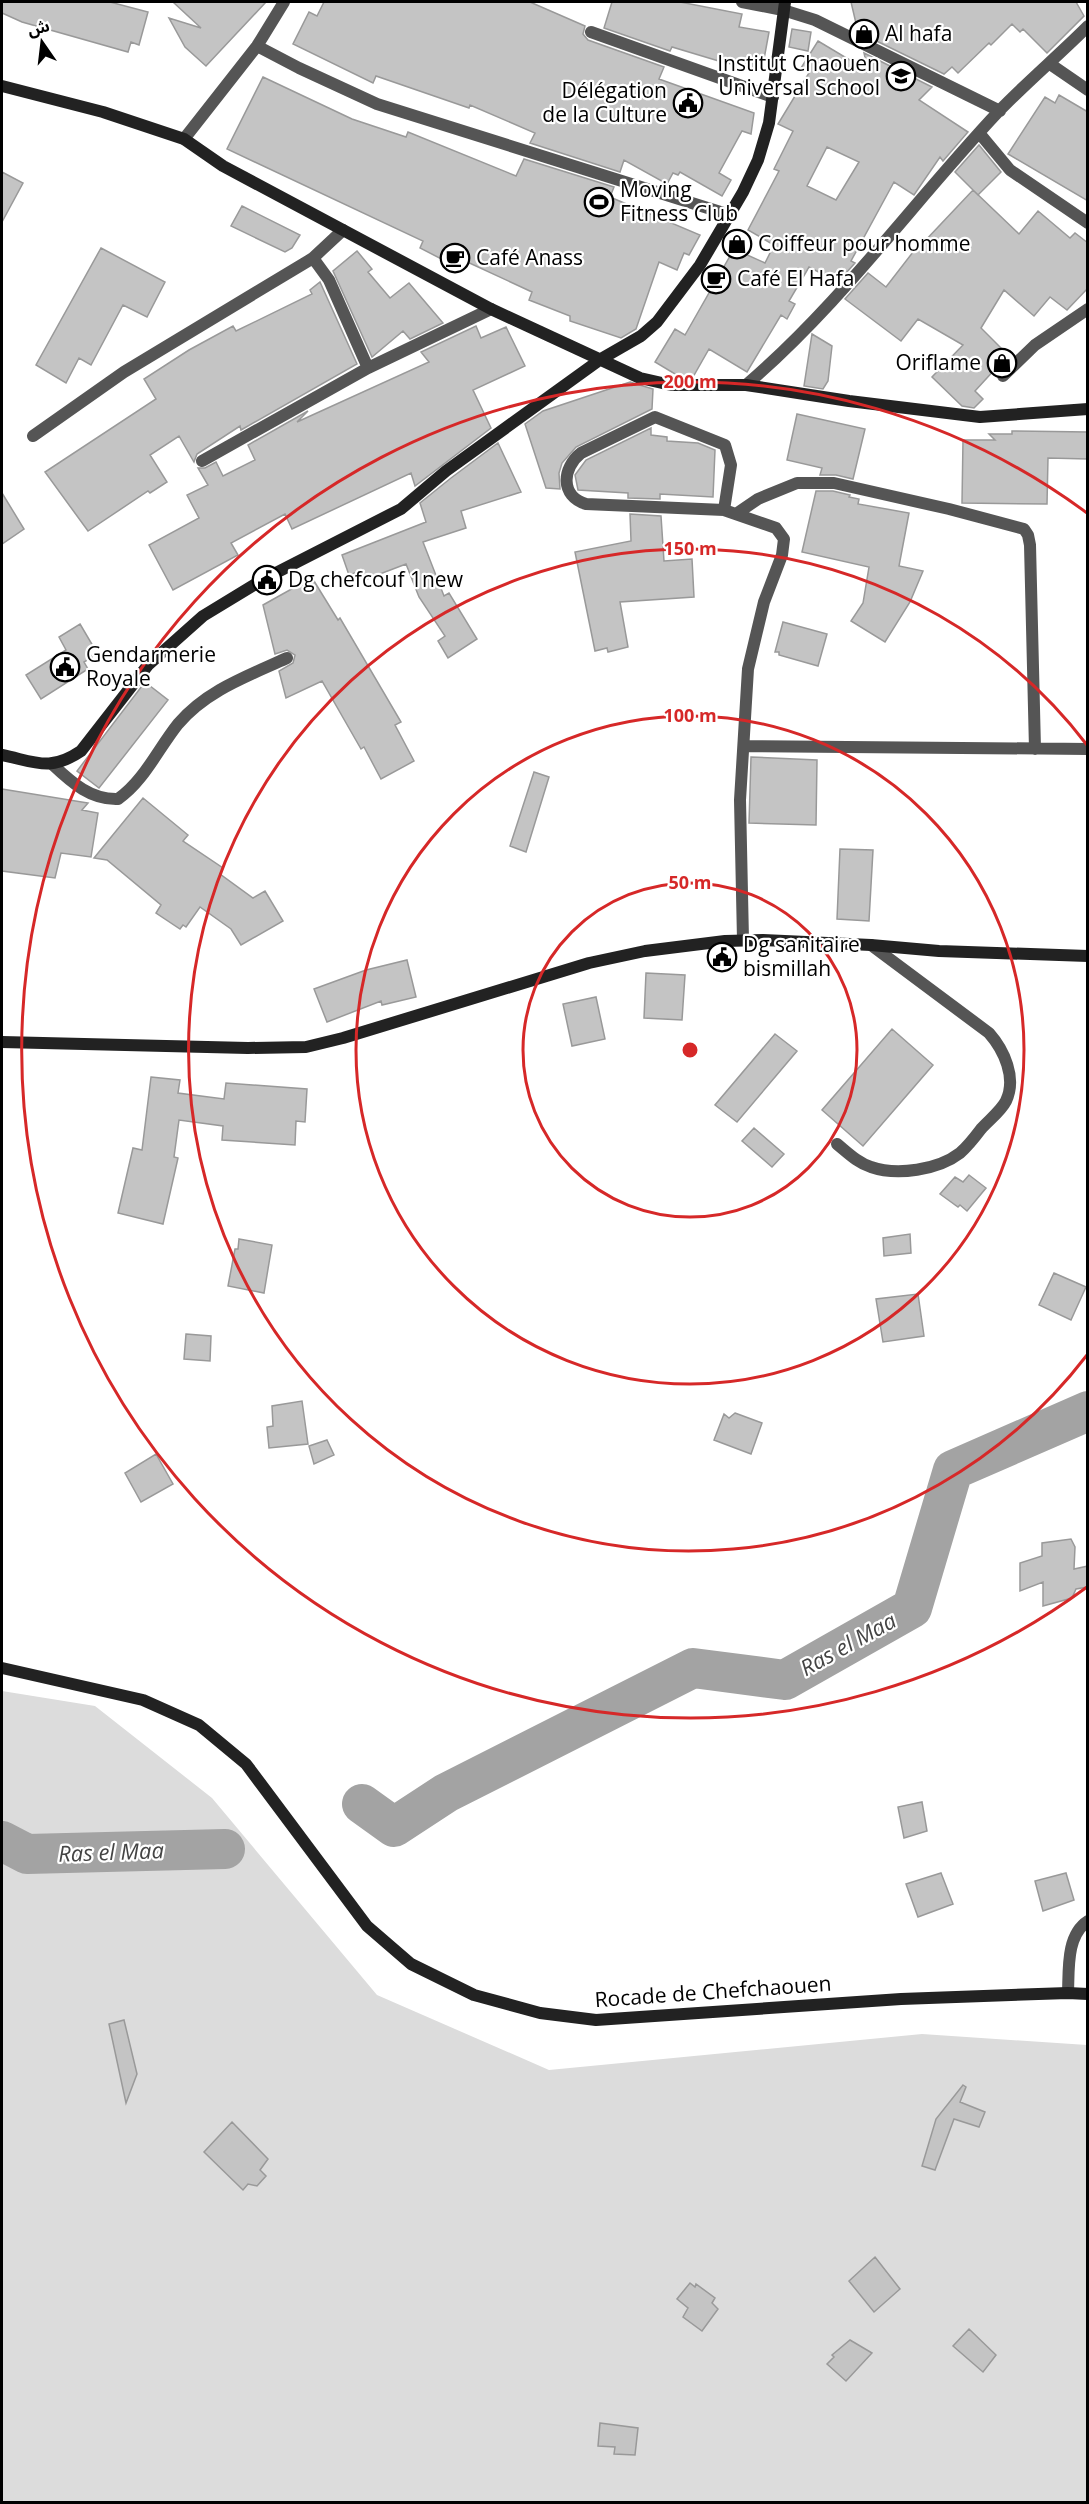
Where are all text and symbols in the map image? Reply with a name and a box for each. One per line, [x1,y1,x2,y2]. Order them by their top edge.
north arrow [12,12,72,72]
text: ش [25,14,52,41]
shop icon: Al hafa [848,18,880,50]
place label: Al hafa [885,19,952,47]
place label: Institut Chaouen Universal School [717,49,880,101]
school or university icon: Institut Chaouen Universal School [885,60,917,92]
place label: Délégation de la Culture [542,76,667,128]
public building icon: Délégation de la Culture [672,87,704,119]
place label: Moving Fitness Club [620,175,738,227]
sports icon: Moving Fitness Club [583,186,615,218]
shop icon: Coiffeur pour homme [721,228,753,260]
place label: Coiffeur pour homme [758,229,971,257]
cafe icon: Café Anass [439,242,471,274]
place label: Café Anass [476,243,583,271]
cafe icon: Café El Hafa [700,263,732,295]
place label: Café El Hafa [737,264,855,292]
shop icon: Oriflame [986,347,1018,379]
place label: Oriflame [896,348,981,376]
text: 200 m [663,369,717,393]
text: 150 m [663,536,717,560]
public building icon: Dg chefcouf 1new [251,564,283,596]
place label: Dg chefcouf 1new [288,565,464,593]
place label: Gendarmerie Royale [86,640,216,692]
public building icon: Gendarmerie Royale [49,651,81,683]
text: 100 m [663,703,717,727]
text: 50 m [669,870,711,894]
place label: Dg sanitaire bismillah [743,930,860,982]
public building icon: Dg sanitaire bismillah [706,941,738,973]
centre of rings [680,1040,700,1060]
water label: Ras el Maa [794,1604,901,1682]
water label: Ras el Maa [58,1834,164,1868]
street label: Rocade de Chefchaouen [594,1969,832,2013]

